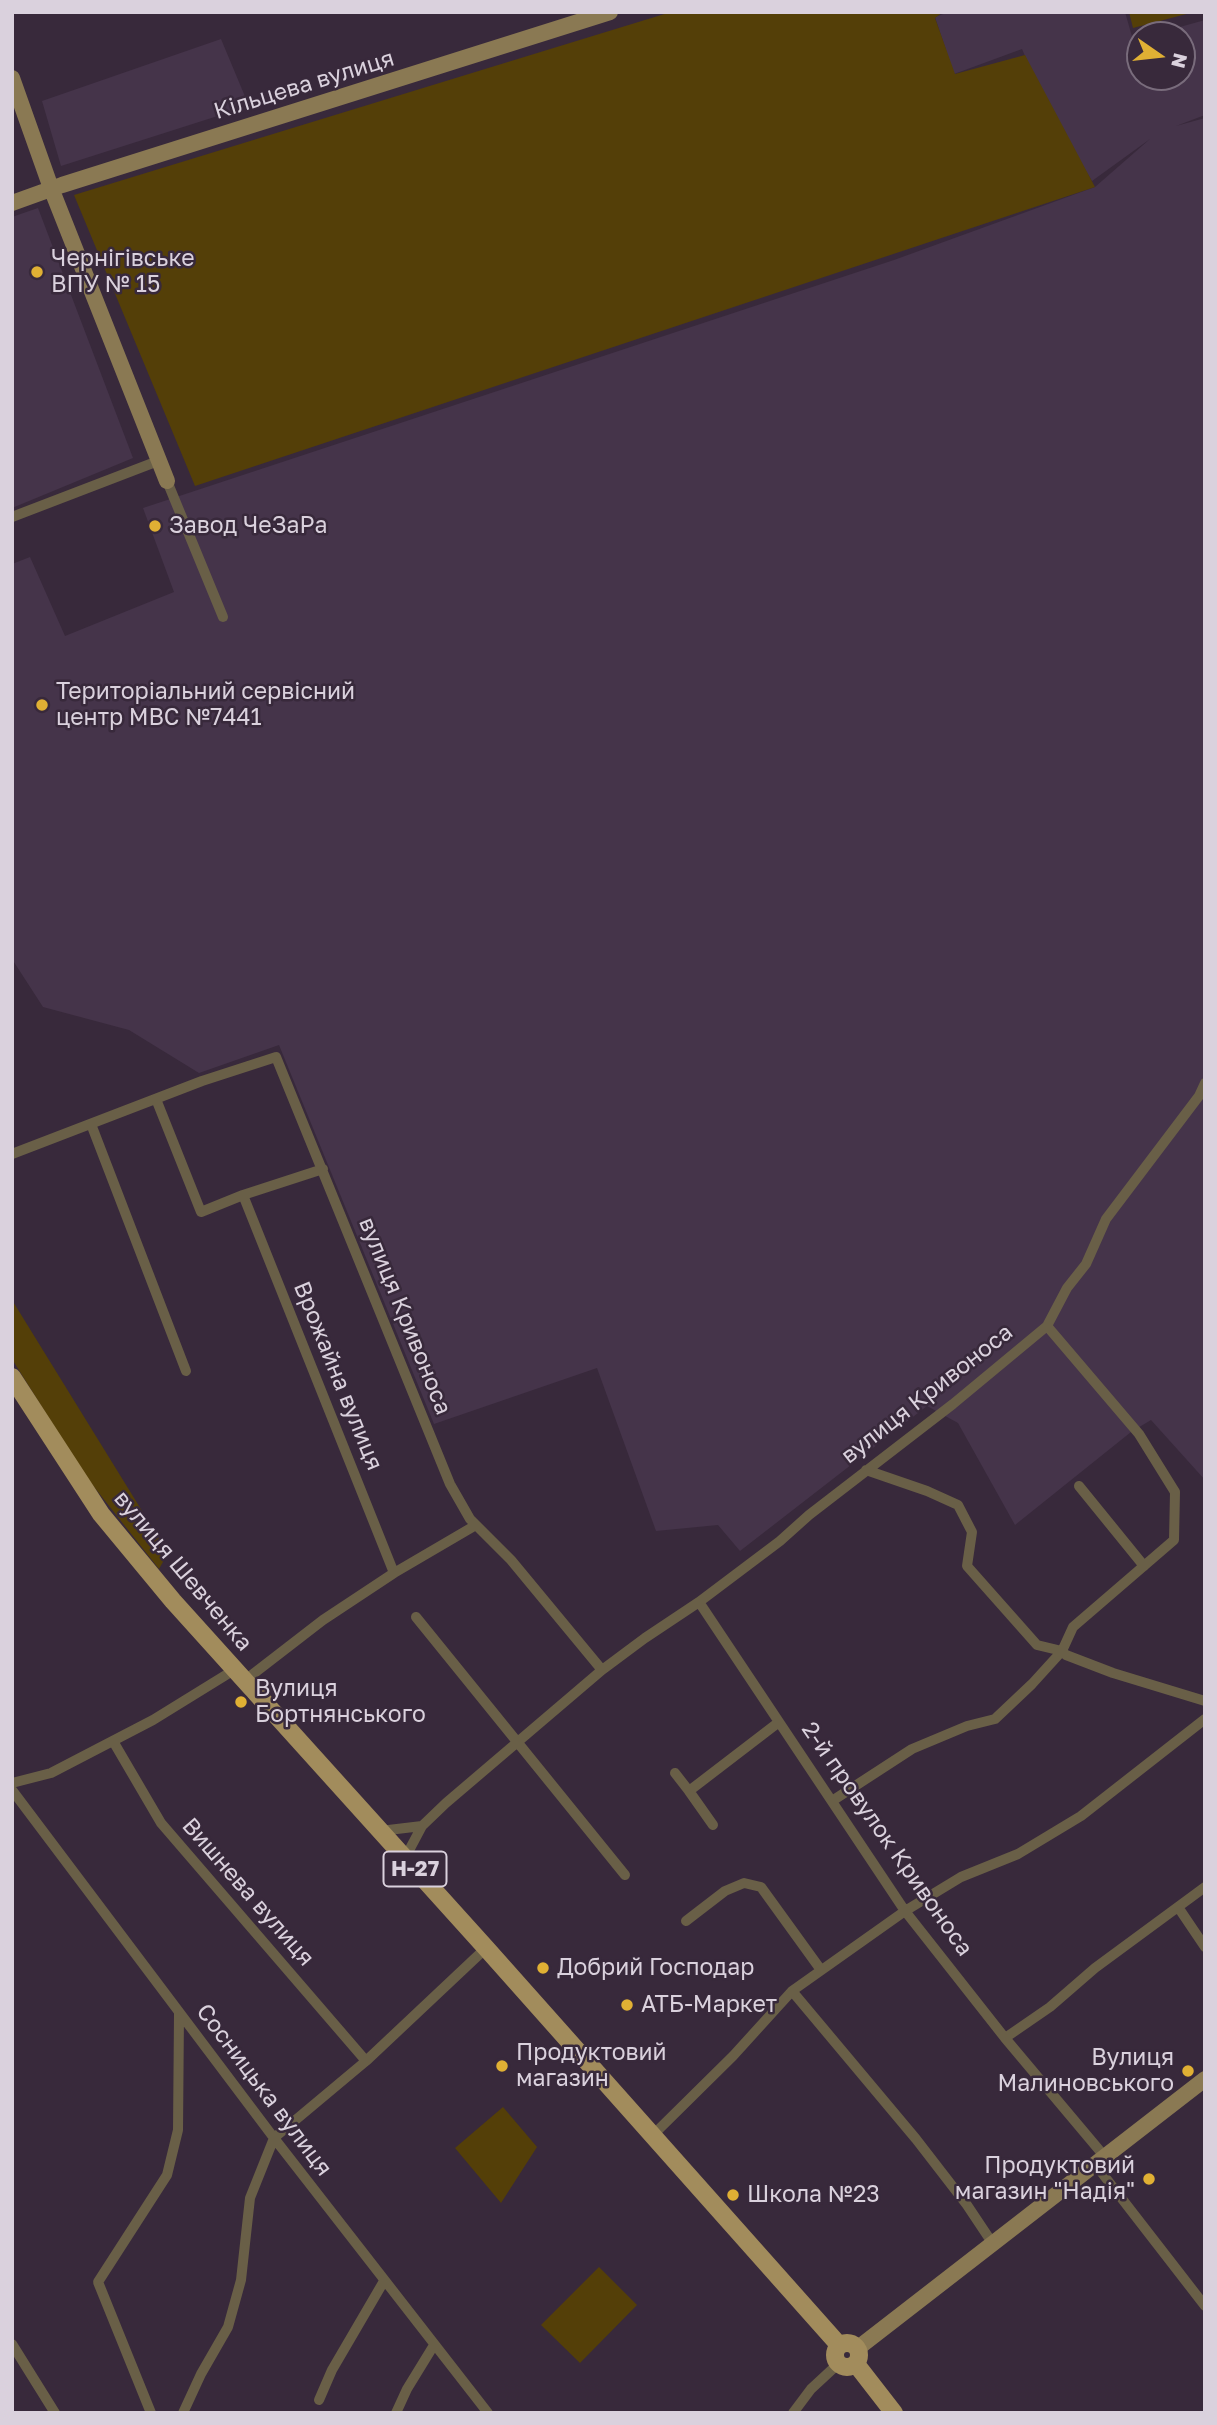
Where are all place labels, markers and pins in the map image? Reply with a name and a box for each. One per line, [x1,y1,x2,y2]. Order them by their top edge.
place label: Чернігівське ВПУ № 15 [51,245,195,299]
marker: Чернігівське ВПУ № 15 [29,264,45,280]
place label: Завод ЧеЗаРа [169,512,327,540]
marker: Завод ЧеЗаРа [147,518,163,534]
place label: Територіальний сервісний центр МВС №7441 [56,678,355,732]
marker: Територіальний сервісний центр МВС №7441 [34,697,50,713]
place label: Вулиця Бортнянського [255,1675,426,1729]
marker: Вулиця Бортнянського [233,1694,249,1710]
place label: Добрий Господар [557,1954,754,1982]
marker: Добрий Господар [535,1960,551,1976]
place label: АТБ-Маркет [641,1991,777,2019]
marker: АТБ-Маркет [619,1997,635,2013]
place label: Продуктовий магазин [516,2039,667,2093]
place label: Вулиця Малиновського [998,2044,1174,2098]
marker: Продуктовий магазин [494,2058,510,2074]
marker: Вулиця Малиновського [1180,2063,1196,2079]
place label: Продуктовий магазин "Надія" [955,2152,1135,2206]
marker: Продуктовий магазин "Надія" [1141,2171,1157,2187]
place label: Школа №23 [747,2181,880,2209]
marker: Школа №23 [725,2187,741,2203]

